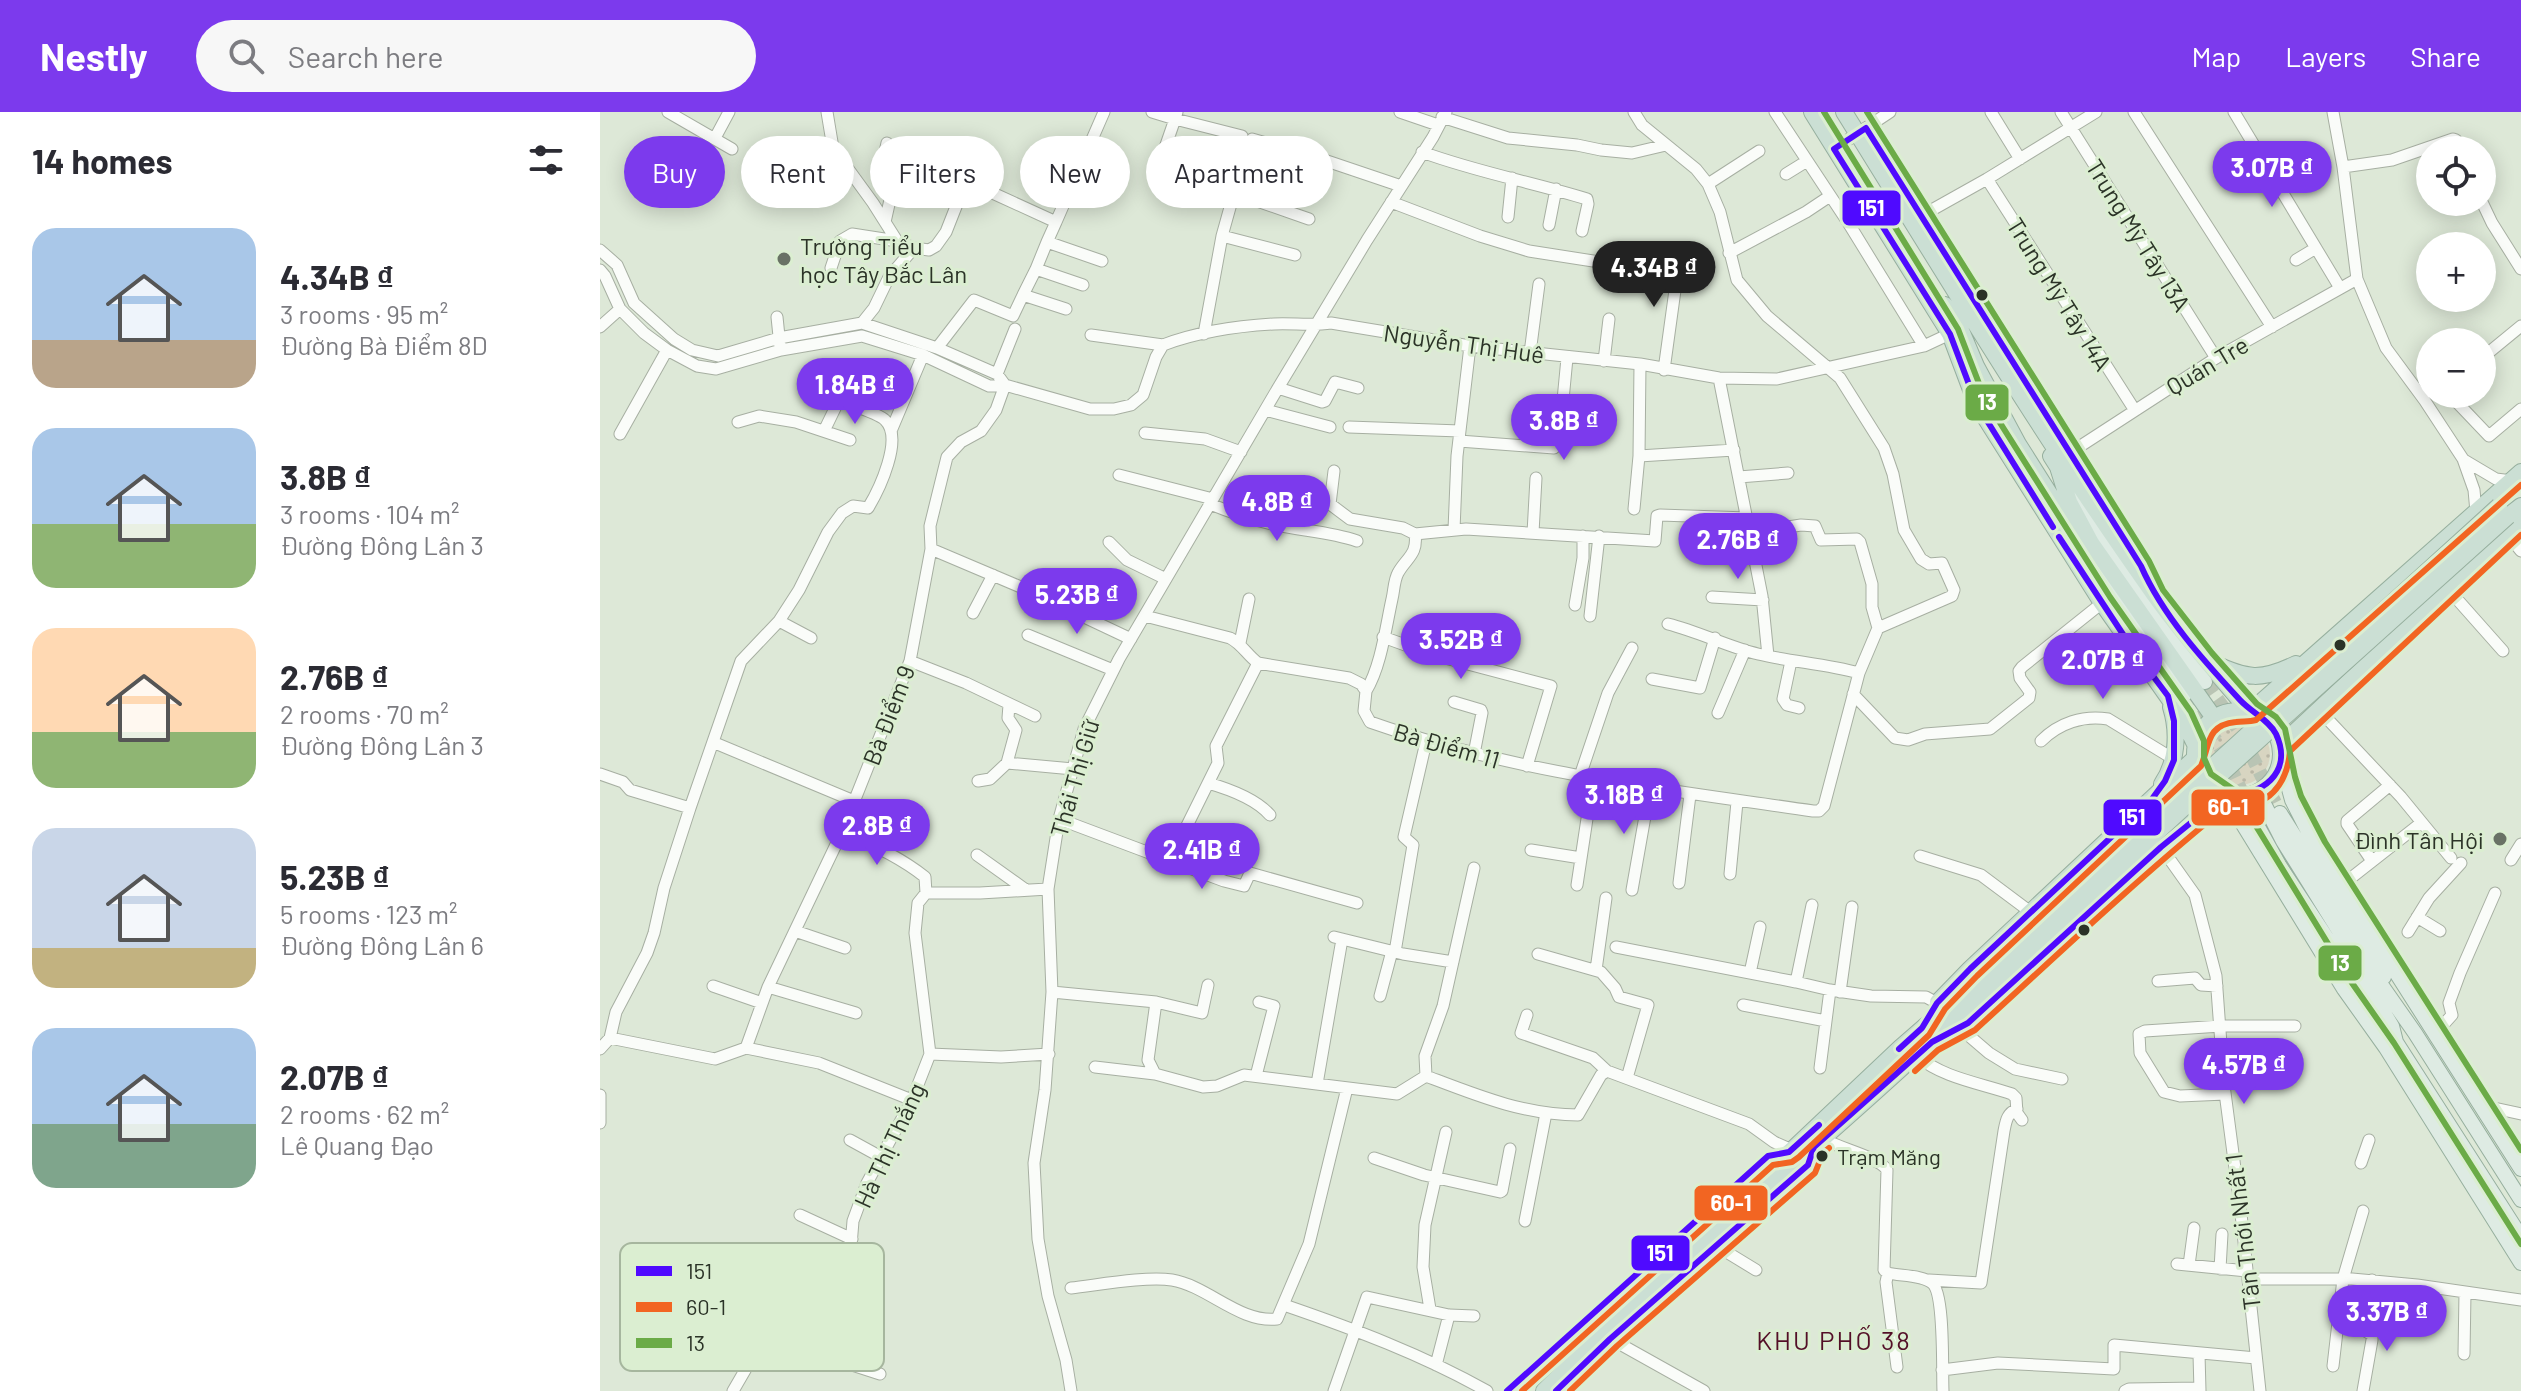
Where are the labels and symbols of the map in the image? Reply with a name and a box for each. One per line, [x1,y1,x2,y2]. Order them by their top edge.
pin: 3.07B ₫ [2198,141,2346,209]
street label: Trung Mỹ Tây 13A [2081,153,2197,317]
line badge: 151 [1841,189,1902,227]
text: 151 [1857,194,1885,220]
street label: Trung Mỹ Tây 14A [2001,212,2119,376]
place label: Trường Tiểu học Tây Bắc Lân [800,231,967,288]
pin: 4.34B ₫ [1580,241,1728,309]
marker: Trường Tiểu học Tây Bắc Lân [775,250,793,268]
unlabelled marker [1974,287,1990,303]
street label: Nguyễn Thị Huê [1382,317,1546,369]
street label: Quán Tre [2161,329,2253,401]
pin: 1.84B ₫ [781,358,929,426]
line badge: 13 [1964,383,2010,422]
text: 13 [1977,388,1997,414]
pin: 3.8B ₫ [1499,394,1629,462]
pin: 4.8B ₫ [1212,475,1342,543]
pin: 2.76B ₫ [1664,513,1812,581]
pin: 5.23B ₫ [1003,568,1151,636]
pin: 3.52B ₫ [1387,613,1535,681]
pin: 2.07B ₫ [2029,633,2177,701]
unlabelled marker [2332,637,2348,653]
street label: Bà Điểm 9 [856,661,920,769]
street label: Thái Thị Giữ [1043,715,1105,840]
street label: Bà Điểm 11 [1391,716,1503,774]
pin: 3.18B ₫ [1550,768,1698,836]
line badge: 60-1 [2190,788,2266,827]
text: 60-1 [2207,793,2249,819]
line badge: 151 [2102,798,2163,837]
pin: 2.8B ₫ [812,799,942,867]
text: 151 [2118,803,2146,829]
pin: 2.41B ₫ [1128,823,1276,891]
place label: Đình Tân Hội [2354,825,2484,854]
marker: Đình Tân Hội [2491,830,2509,848]
unlabelled marker [2076,922,2092,938]
line badge: 13 [2317,944,2363,982]
text: 13 [2330,949,2350,975]
pin: 4.57B ₫ [2170,1038,2318,1106]
street label: Hà Thị Thắng [847,1078,931,1212]
place label: Trạm Măng [1837,1143,1941,1169]
marker: Trạm Măng [1814,1148,1830,1164]
street label: Tân Thới Nhất 1 [2218,1152,2266,1312]
line badge: 60-1 [1693,1184,1769,1222]
text: 60-1 [1710,1189,1752,1215]
line badge: 151 [1630,1234,1691,1272]
text: 151 [1646,1239,1674,1265]
legend [620,1243,884,1371]
text: 151 [686,1257,712,1283]
pin: 3.37B ₫ [2313,1285,2461,1353]
text: 60-1 [686,1293,726,1319]
district label: KHU PHỐ 38 [1756,1324,1912,1355]
text: 13 [686,1329,705,1355]

